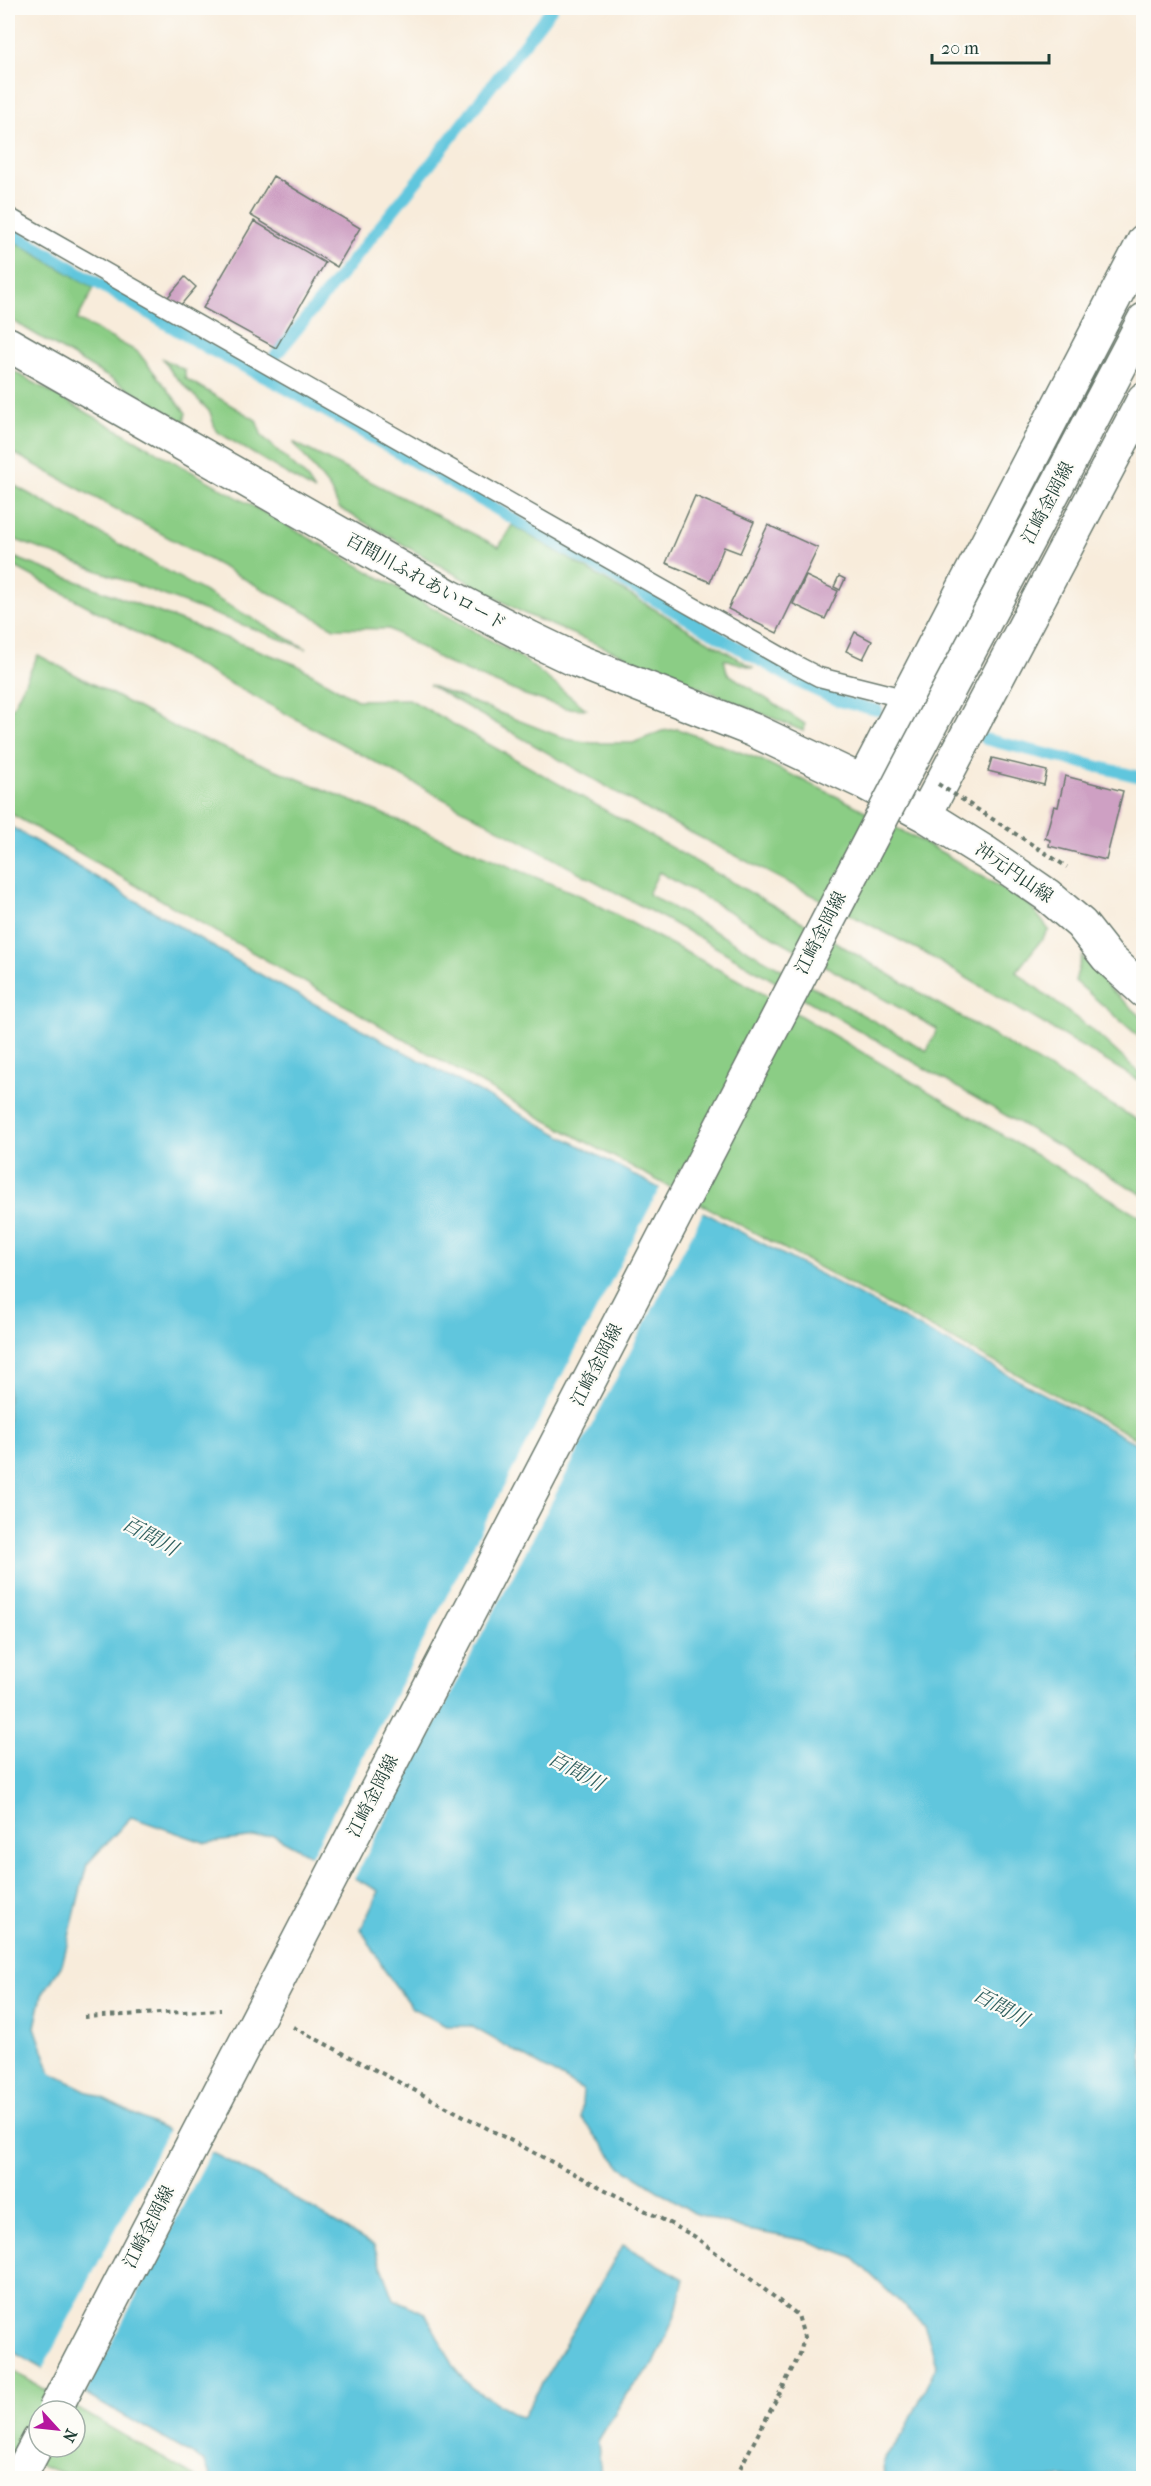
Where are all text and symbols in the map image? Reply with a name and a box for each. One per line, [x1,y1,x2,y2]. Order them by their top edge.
scale bar [932,27,1049,65]
text: 20 m [941,38,979,59]
street label: 江崎金岡線 [1018,458,1078,548]
street label: 百間川ふれあいロード [342,529,510,635]
street label: 沖元円山線 [971,839,1057,907]
street label: 江崎金岡線 [791,888,851,978]
street label: 江崎金岡線 [567,1320,627,1410]
water label: 百間川 [118,1511,184,1562]
water label: 百間川 [544,1746,610,1797]
street label: 江崎金岡線 [343,1751,403,1841]
water label: 百間川 [969,1982,1035,2033]
street label: 江崎金岡線 [119,2182,179,2272]
north arrow [27,2399,87,2459]
text: N [58,2426,81,2446]

